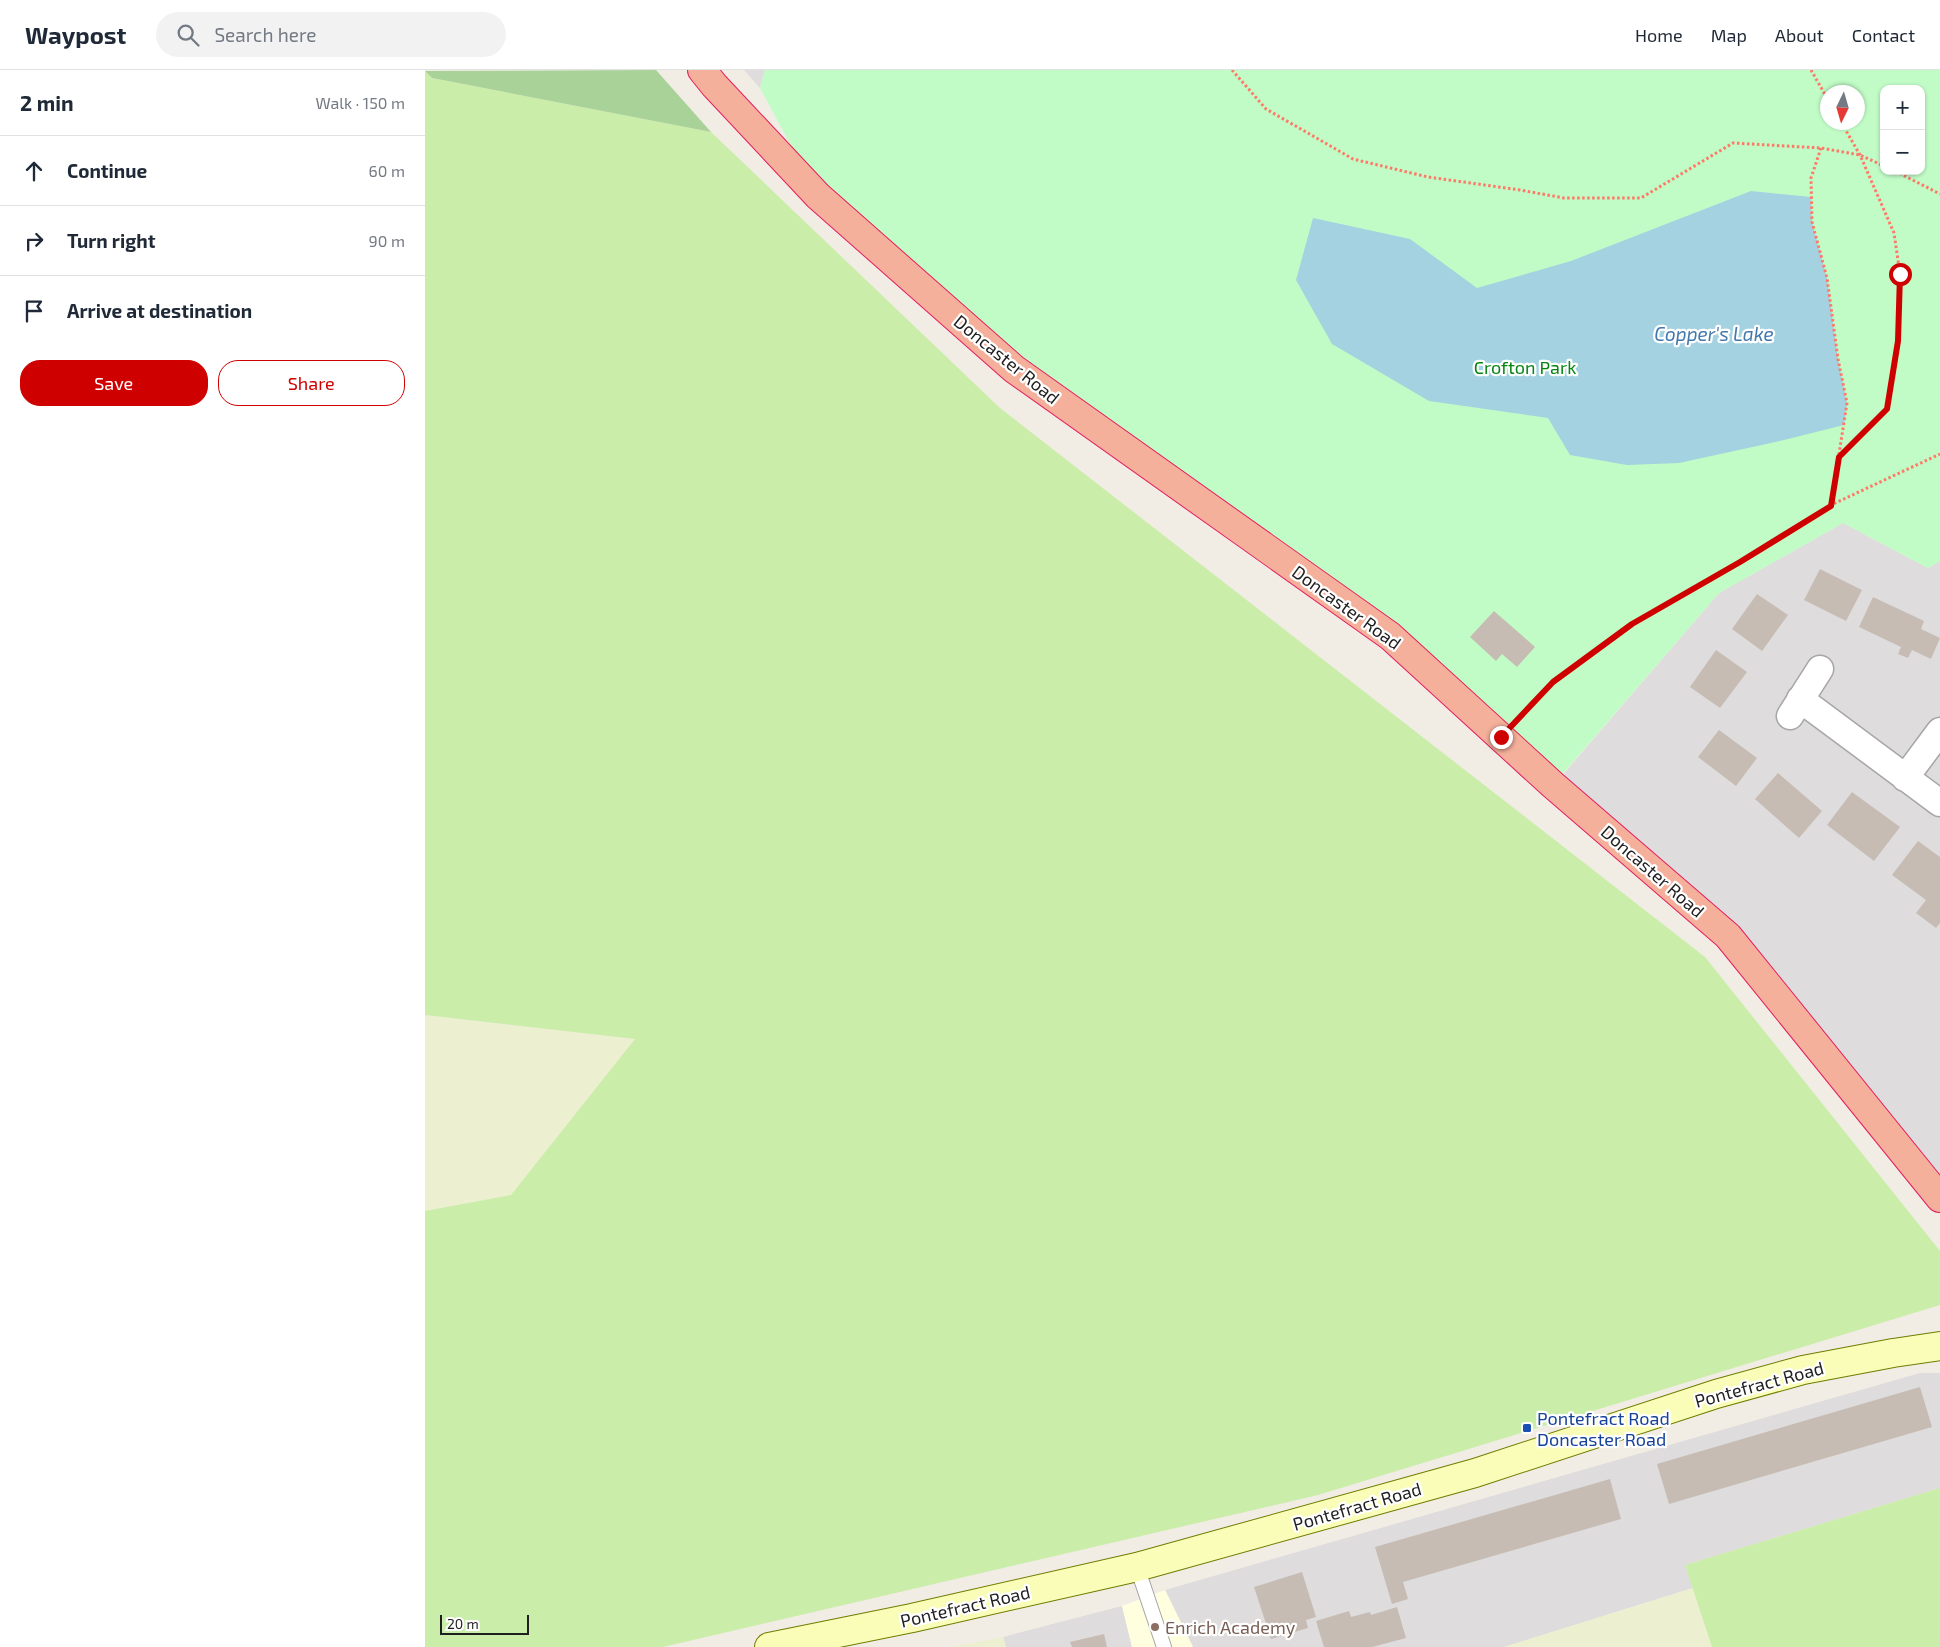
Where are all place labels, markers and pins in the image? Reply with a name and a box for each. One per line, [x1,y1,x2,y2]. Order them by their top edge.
place label: Pontefract Road Doncaster Road [1537,1407,1670,1450]
marker: Pontefract Road Doncaster Road [1521,1422,1533,1434]
place label: Enrich Academy [1165,1616,1296,1638]
marker: Enrich Academy [1149,1621,1161,1633]

